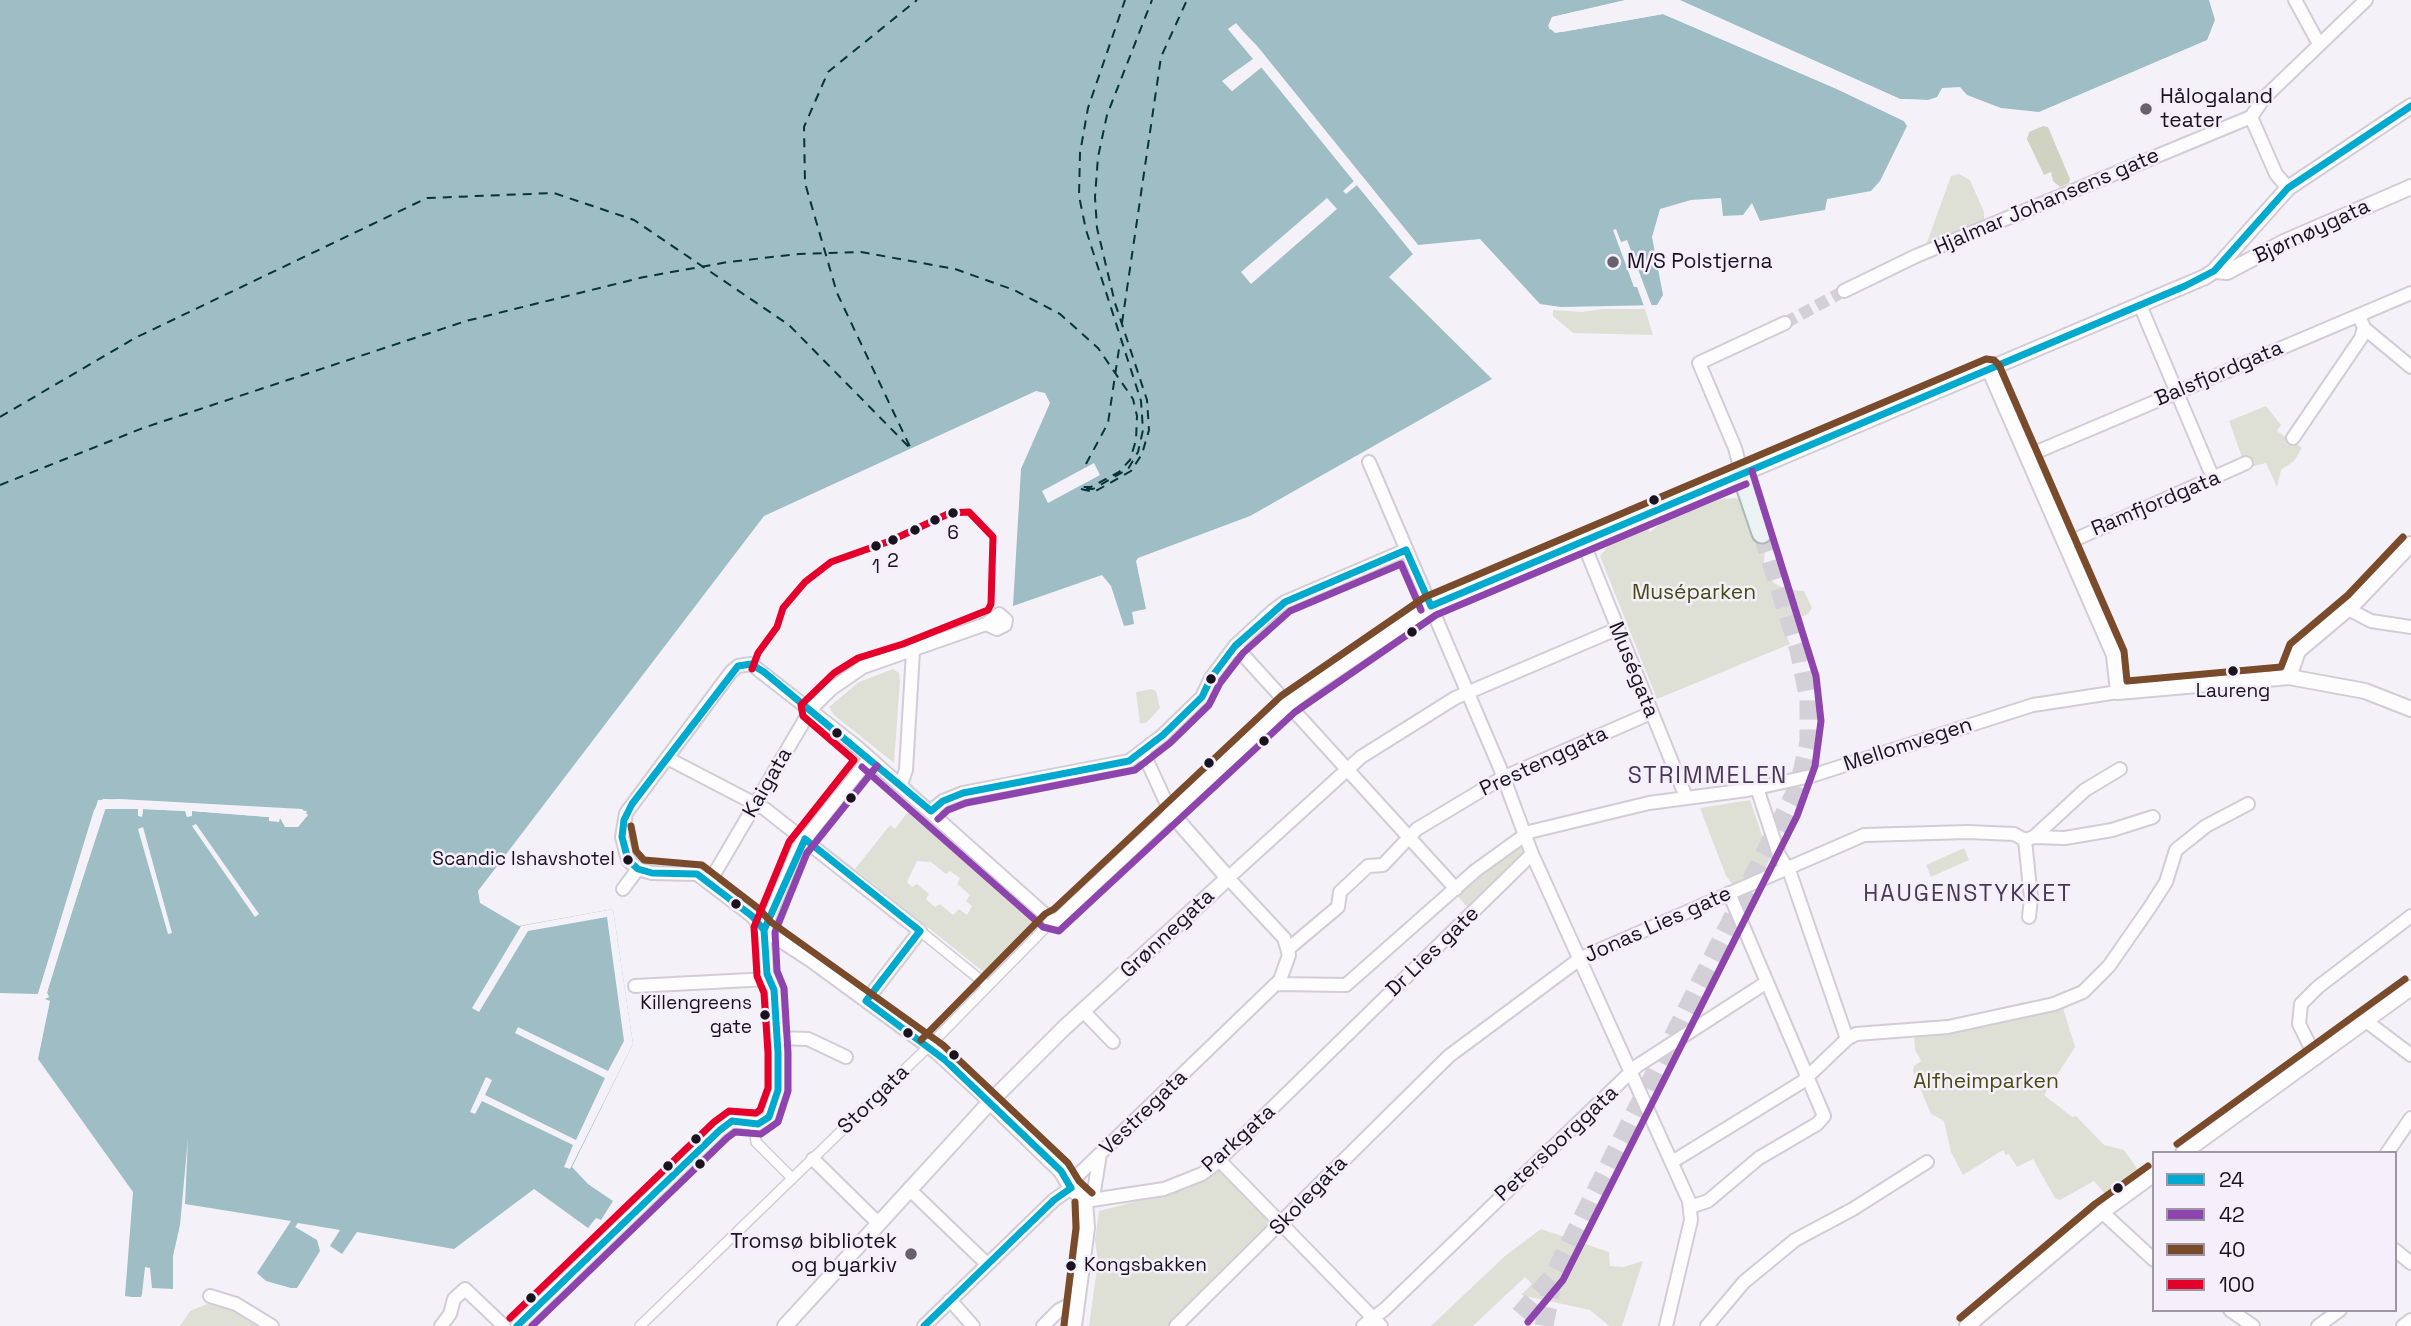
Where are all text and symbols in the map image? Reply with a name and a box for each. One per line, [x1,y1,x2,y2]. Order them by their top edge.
place label: Hålogaland teater [2160,84,2273,134]
marker: Hålogaland teater [2138,101,2154,117]
street label: Hjalmar Johansens gate [1931,143,2163,261]
street label: Bjørnøygata [2250,194,2374,270]
place label: M/S Polstjerna [1627,249,1773,275]
marker: M/S Polstjerna [1605,254,1621,270]
street label: Balsfjordgata [2151,336,2287,412]
street label: Ramfjordgata [2088,466,2224,542]
unlabelled marker [1647,493,1661,507]
marker: 6 [946,506,960,520]
unlabelled marker [928,513,942,527]
unlabelled marker [908,523,922,537]
place label: 6 [947,523,959,545]
marker: 2 [886,533,900,547]
marker: 1 [869,539,883,553]
place label: 2 [887,551,899,573]
place label: 1 [872,557,880,579]
park label: Muséparken [1632,580,1756,606]
street label: Muségata [1602,618,1664,722]
unlabelled marker [1405,625,1419,639]
marker: Laureng [2226,664,2240,678]
unlabelled marker [1204,672,1218,686]
place label: Laureng [2196,681,2270,703]
street label: Mellomvegen [1841,712,1975,778]
street label: Prestenggata [1476,721,1612,803]
unlabelled marker [830,726,844,740]
unlabelled marker [1257,734,1271,748]
street label: Kaigata [738,744,798,822]
unlabelled marker [1202,756,1216,770]
district label: STRIMMELEN [1629,763,1787,791]
unlabelled marker [844,791,858,805]
place label: Scandic Ishavshotel [432,849,615,871]
marker: Scandic Ishavshotel [621,853,635,867]
street label: Jonas Lies gate [1581,881,1735,969]
district label: HAUGENSTYKKET [1865,881,2071,909]
street label: Grønnegata [1116,884,1220,984]
unlabelled marker [729,897,743,911]
street label: Dr Lies gate [1381,901,1485,1003]
place label: Killengreens gate [640,993,752,1037]
marker: Killengreens gate [758,1008,772,1022]
unlabelled marker [901,1026,915,1040]
unlabelled marker [947,1048,961,1062]
street label: Storgata [833,1060,915,1140]
street label: Vestregata [1095,1065,1193,1161]
park label: Alfheimparken [1913,1069,2059,1095]
street label: Petersborggata [1490,1081,1624,1207]
street label: Parkgata [1197,1100,1281,1178]
unlabelled marker [689,1132,703,1146]
street label: Skolegata [1265,1151,1353,1241]
legend [2152,1151,2397,1312]
unlabelled marker [693,1157,707,1171]
unlabelled marker [661,1159,675,1173]
text: 24 [2219,1166,2244,1193]
unlabelled marker [2111,1181,2125,1195]
text: 42 [2219,1201,2245,1228]
place label: Tromsø bibliotek og byarkiv [730,1229,897,1279]
text: 40 [2219,1236,2246,1263]
marker: Tromsø bibliotek og byarkiv [903,1246,919,1262]
place label: Kongsbakken [1084,1255,1207,1277]
marker: Kongsbakken [1064,1259,1078,1273]
text: 100 [2219,1271,2255,1298]
unlabelled marker [524,1291,538,1305]

